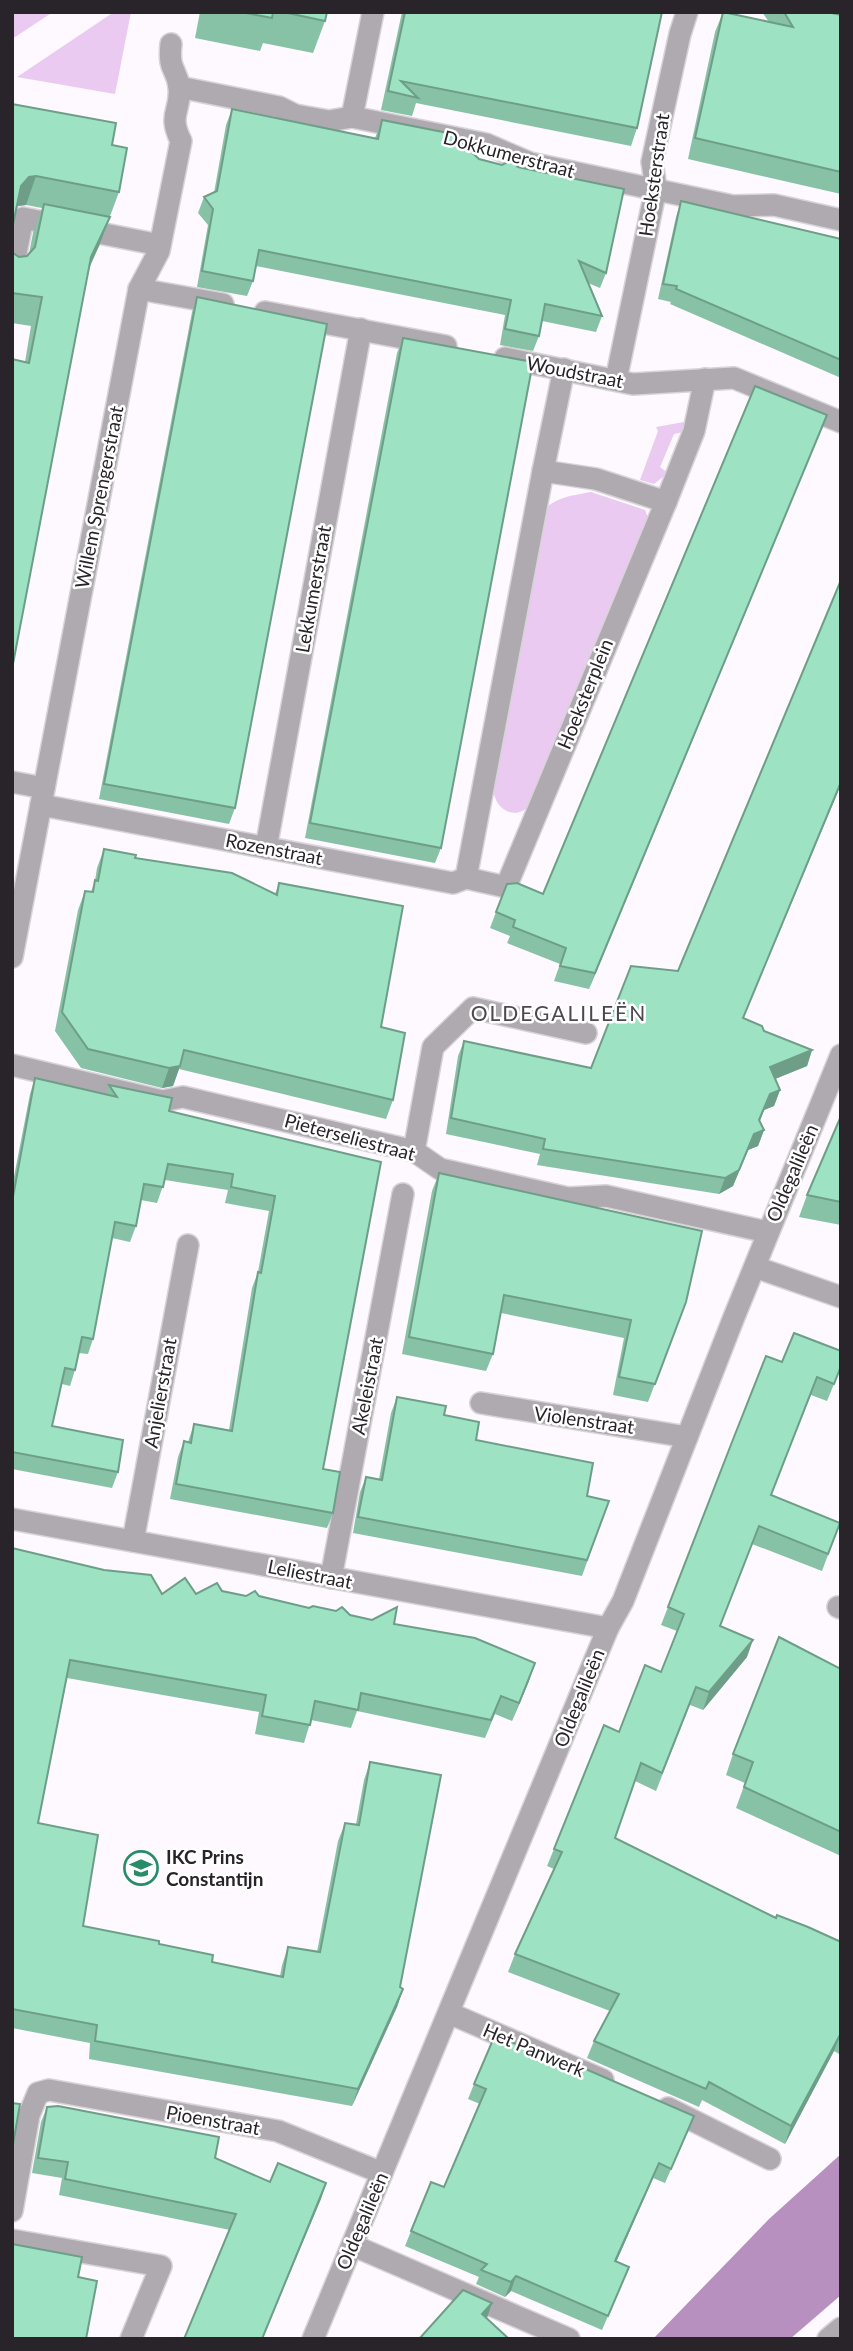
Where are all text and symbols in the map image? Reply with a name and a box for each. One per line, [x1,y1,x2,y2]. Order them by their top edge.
street label: Hoeksterstraat [633,112,674,238]
street label: Dokkumerstraat [441,125,577,182]
street label: Woudstraat [525,351,626,392]
street label: Willem Sprengerstraat [70,403,128,590]
street label: Lekkumerstraat [290,523,335,654]
street label: Hoeksterplein [552,635,617,752]
street label: Rozenstraat [224,828,325,869]
district label: OLDEGALILEËN [471,1000,647,1025]
street label: Pieterseliestraat [282,1108,418,1165]
street label: Oldegalileën [761,1121,822,1225]
street label: Akeleistraat [346,1335,387,1436]
street label: Anjelierstraat [139,1336,181,1450]
street label: Violenstraat [533,1401,636,1438]
street label: Leliestraat [266,1554,354,1593]
street label: Oldegalileën [548,1645,609,1750]
place label: IKC Prins Constantijn [166,1845,263,1890]
school or university icon: IKC Prins Constantijn [122,1849,160,1887]
street label: Het Panwerk [480,2018,589,2081]
street label: Pioenstraat [164,2100,262,2139]
street label: Oldegalileën [331,2169,392,2273]

